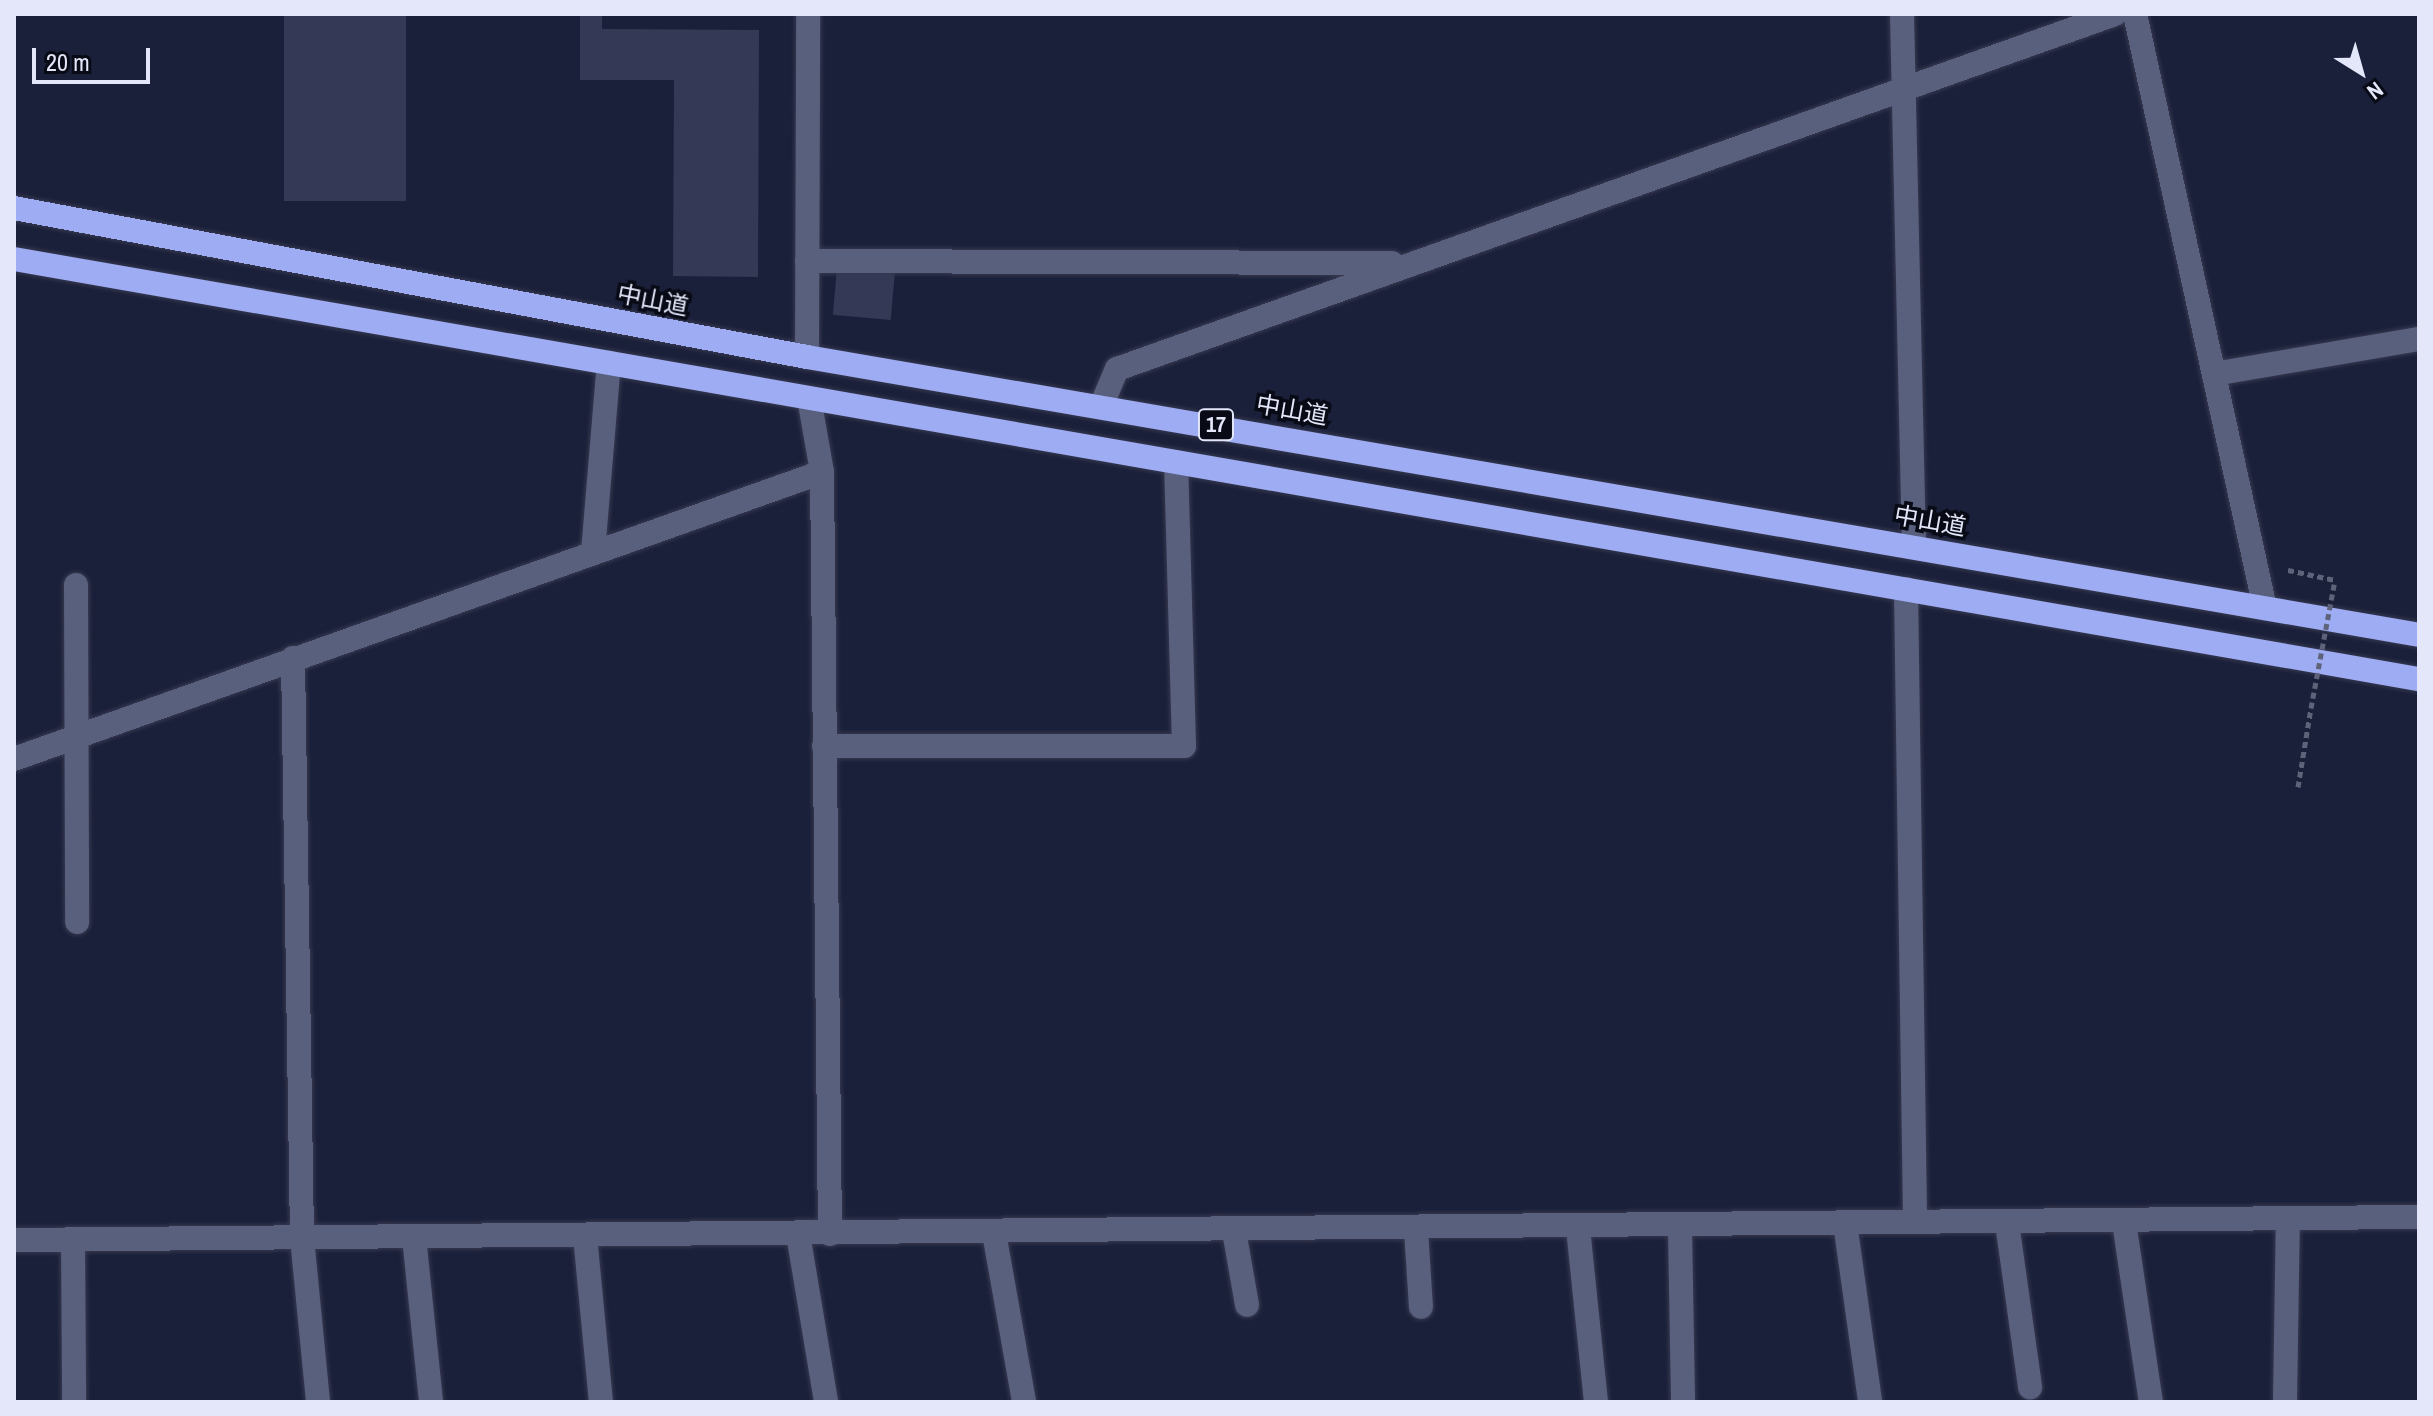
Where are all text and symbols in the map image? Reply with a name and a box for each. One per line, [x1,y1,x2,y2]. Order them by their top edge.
scale bar [36,32,154,82]
north arrow [2321,32,2401,112]
text: 20 m [46,46,90,78]
text: N [2361,75,2390,107]
street label: 中山道 [615,279,691,321]
street label: 中山道 [1254,390,1330,430]
road number: 17 [1196,407,1236,443]
street label: 中山道 [1892,501,1968,541]

